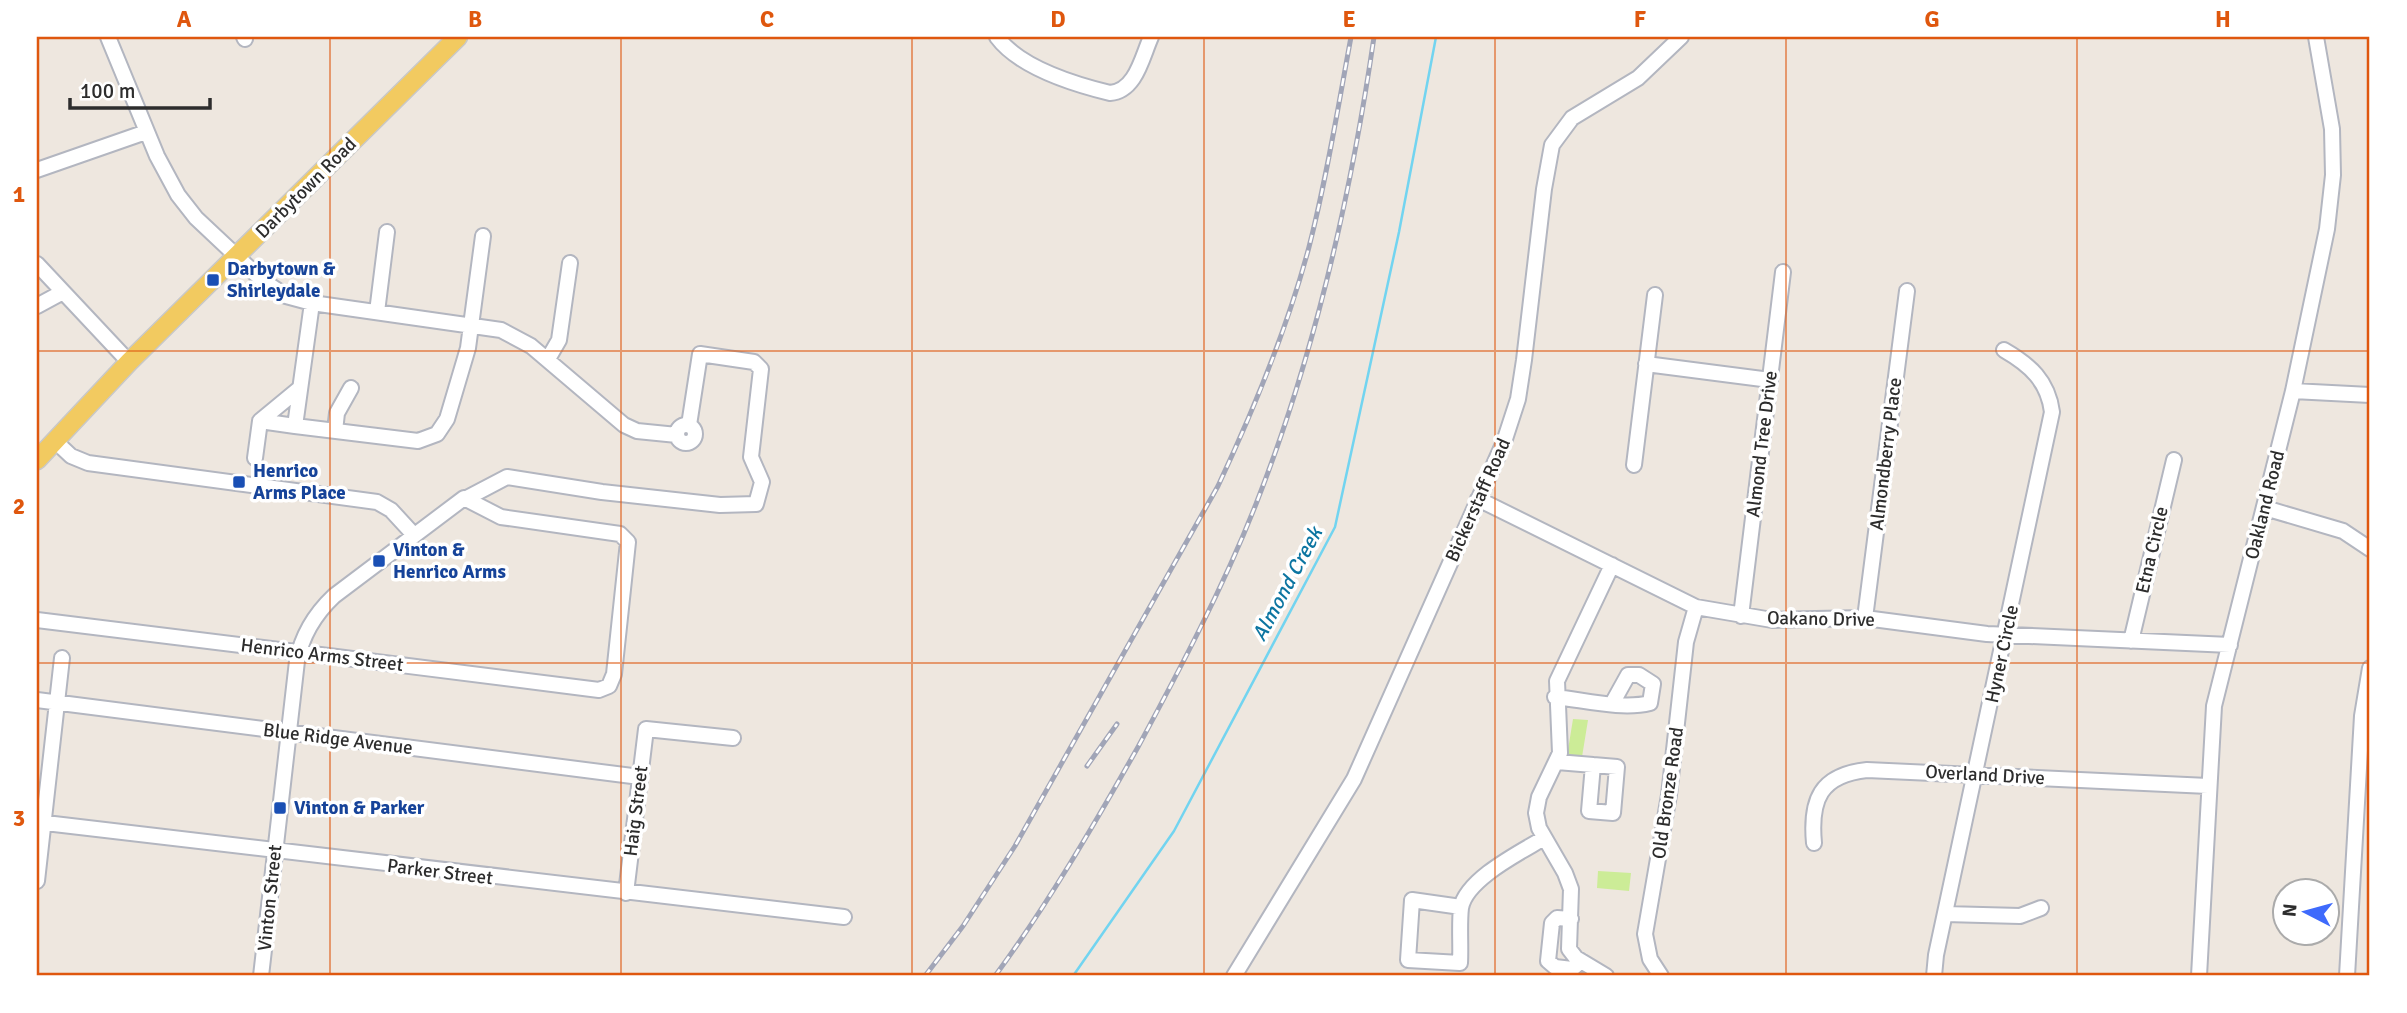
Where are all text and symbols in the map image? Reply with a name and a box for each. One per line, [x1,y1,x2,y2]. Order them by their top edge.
text: A [177,5,192,34]
text: B [468,5,482,34]
text: C [760,5,774,34]
text: D [1050,5,1066,34]
text: E [1342,5,1356,34]
text: F [1634,5,1646,34]
text: G [1924,5,1940,34]
text: H [2215,5,2231,34]
scale bar [70,66,210,110]
text: 100 m [80,78,135,104]
street label: Darbytown Road [250,132,362,244]
text: 1 [13,180,25,209]
place label: Darbytown & Shirleydale [227,257,336,303]
marker: Darbytown & Shirleydale [205,272,221,288]
street label: Almond Tree Drive [1741,369,1783,519]
street label: Almondberry Place [1865,376,1907,532]
street label: Bickerstaff Road [1440,434,1516,566]
street label: Oakland Road [2240,448,2290,562]
place label: Henrico Arms Place [253,459,346,505]
marker: Henrico Arms Place [231,474,247,490]
text: 2 [13,492,25,521]
street label: Etna Circle [2130,504,2174,596]
water label: Almond Creek [1246,520,1329,645]
place label: Vinton & Henrico Arms [393,538,506,584]
marker: Vinton & Henrico Arms [371,553,387,569]
street label: Hyner Circle [1980,603,2024,705]
street label: Oakano Drive [1767,606,1875,632]
street label: Henrico Arms Street [239,633,405,677]
street label: Blue Ridge Avenue [262,718,414,760]
street label: Old Bronze Road [1647,726,1689,860]
street label: Overland Drive [1925,760,2045,790]
street label: Haig Street [619,764,654,858]
place label: Vinton & Parker [294,796,425,820]
marker: Vinton & Parker [272,800,288,816]
text: 3 [13,804,25,833]
street label: Vinton Street [252,843,288,952]
street label: Parker Street [386,854,495,890]
north arrow [2270,876,2340,946]
text: N [2277,903,2303,918]

